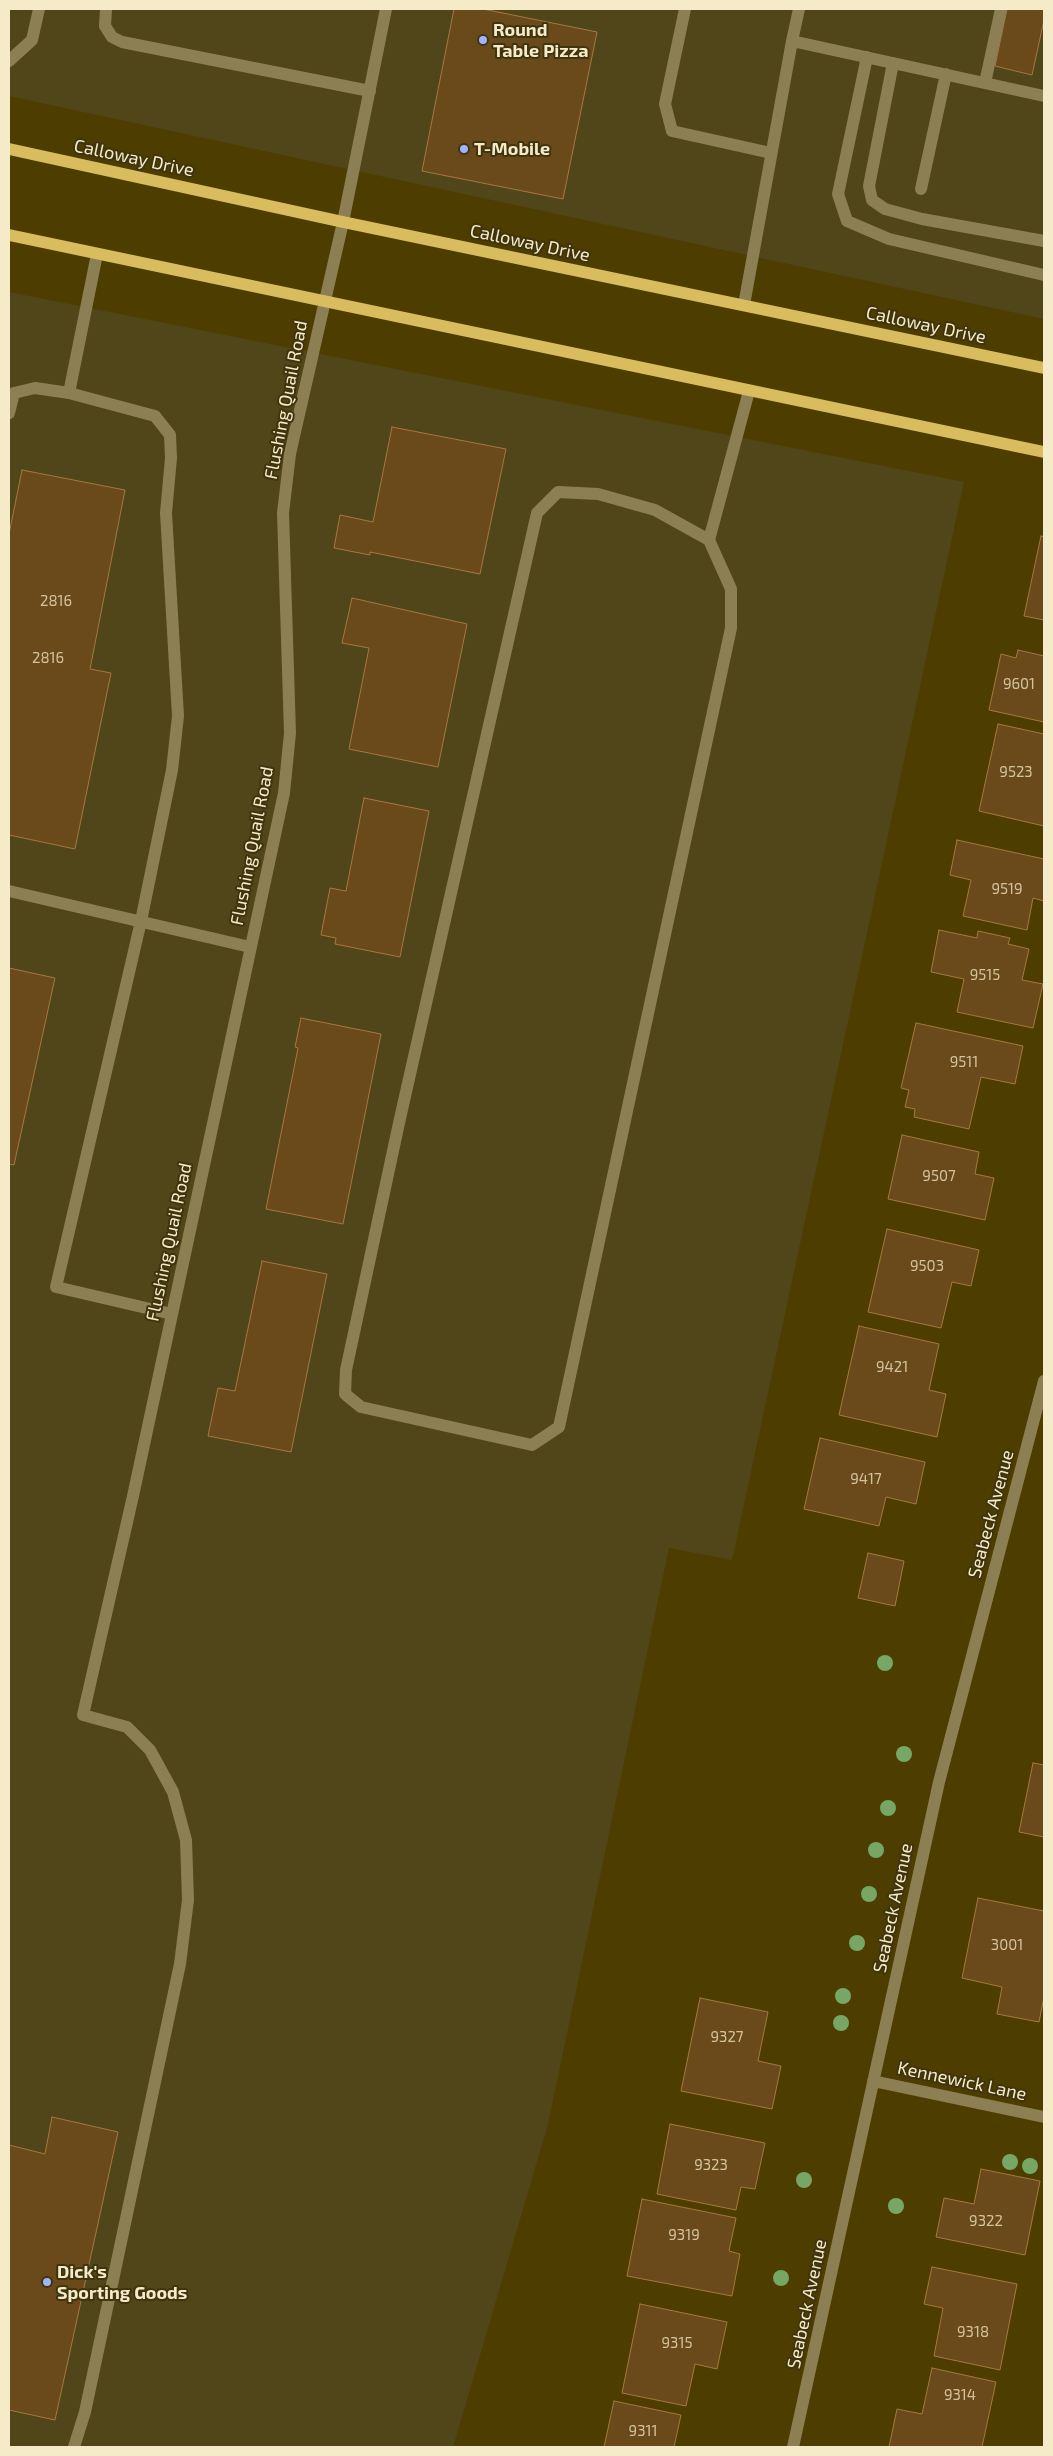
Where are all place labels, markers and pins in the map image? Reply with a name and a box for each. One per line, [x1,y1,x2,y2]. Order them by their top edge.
place label: Round Table Pizza [493,19,588,62]
marker: Round Table Pizza [477,34,489,46]
place label: T-Mobile [474,138,550,160]
marker: T-Mobile [458,143,470,155]
place label: Dick's Sporting Goods [57,2261,187,2304]
marker: Dick's Sporting Goods [41,2276,53,2288]

